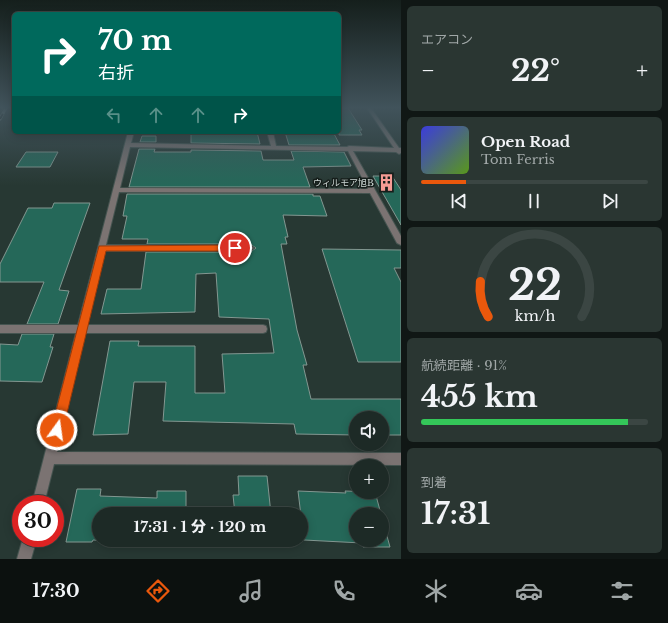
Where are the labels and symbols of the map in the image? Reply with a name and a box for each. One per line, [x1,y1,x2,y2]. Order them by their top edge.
building icon: ウィルモア旭B [377,173,397,193]
place label: ウィルモア旭B [313,177,374,188]
pin [218,231,252,265]
position arrow [36,409,78,451]
speed limit sign: 30 [12,495,64,547]

